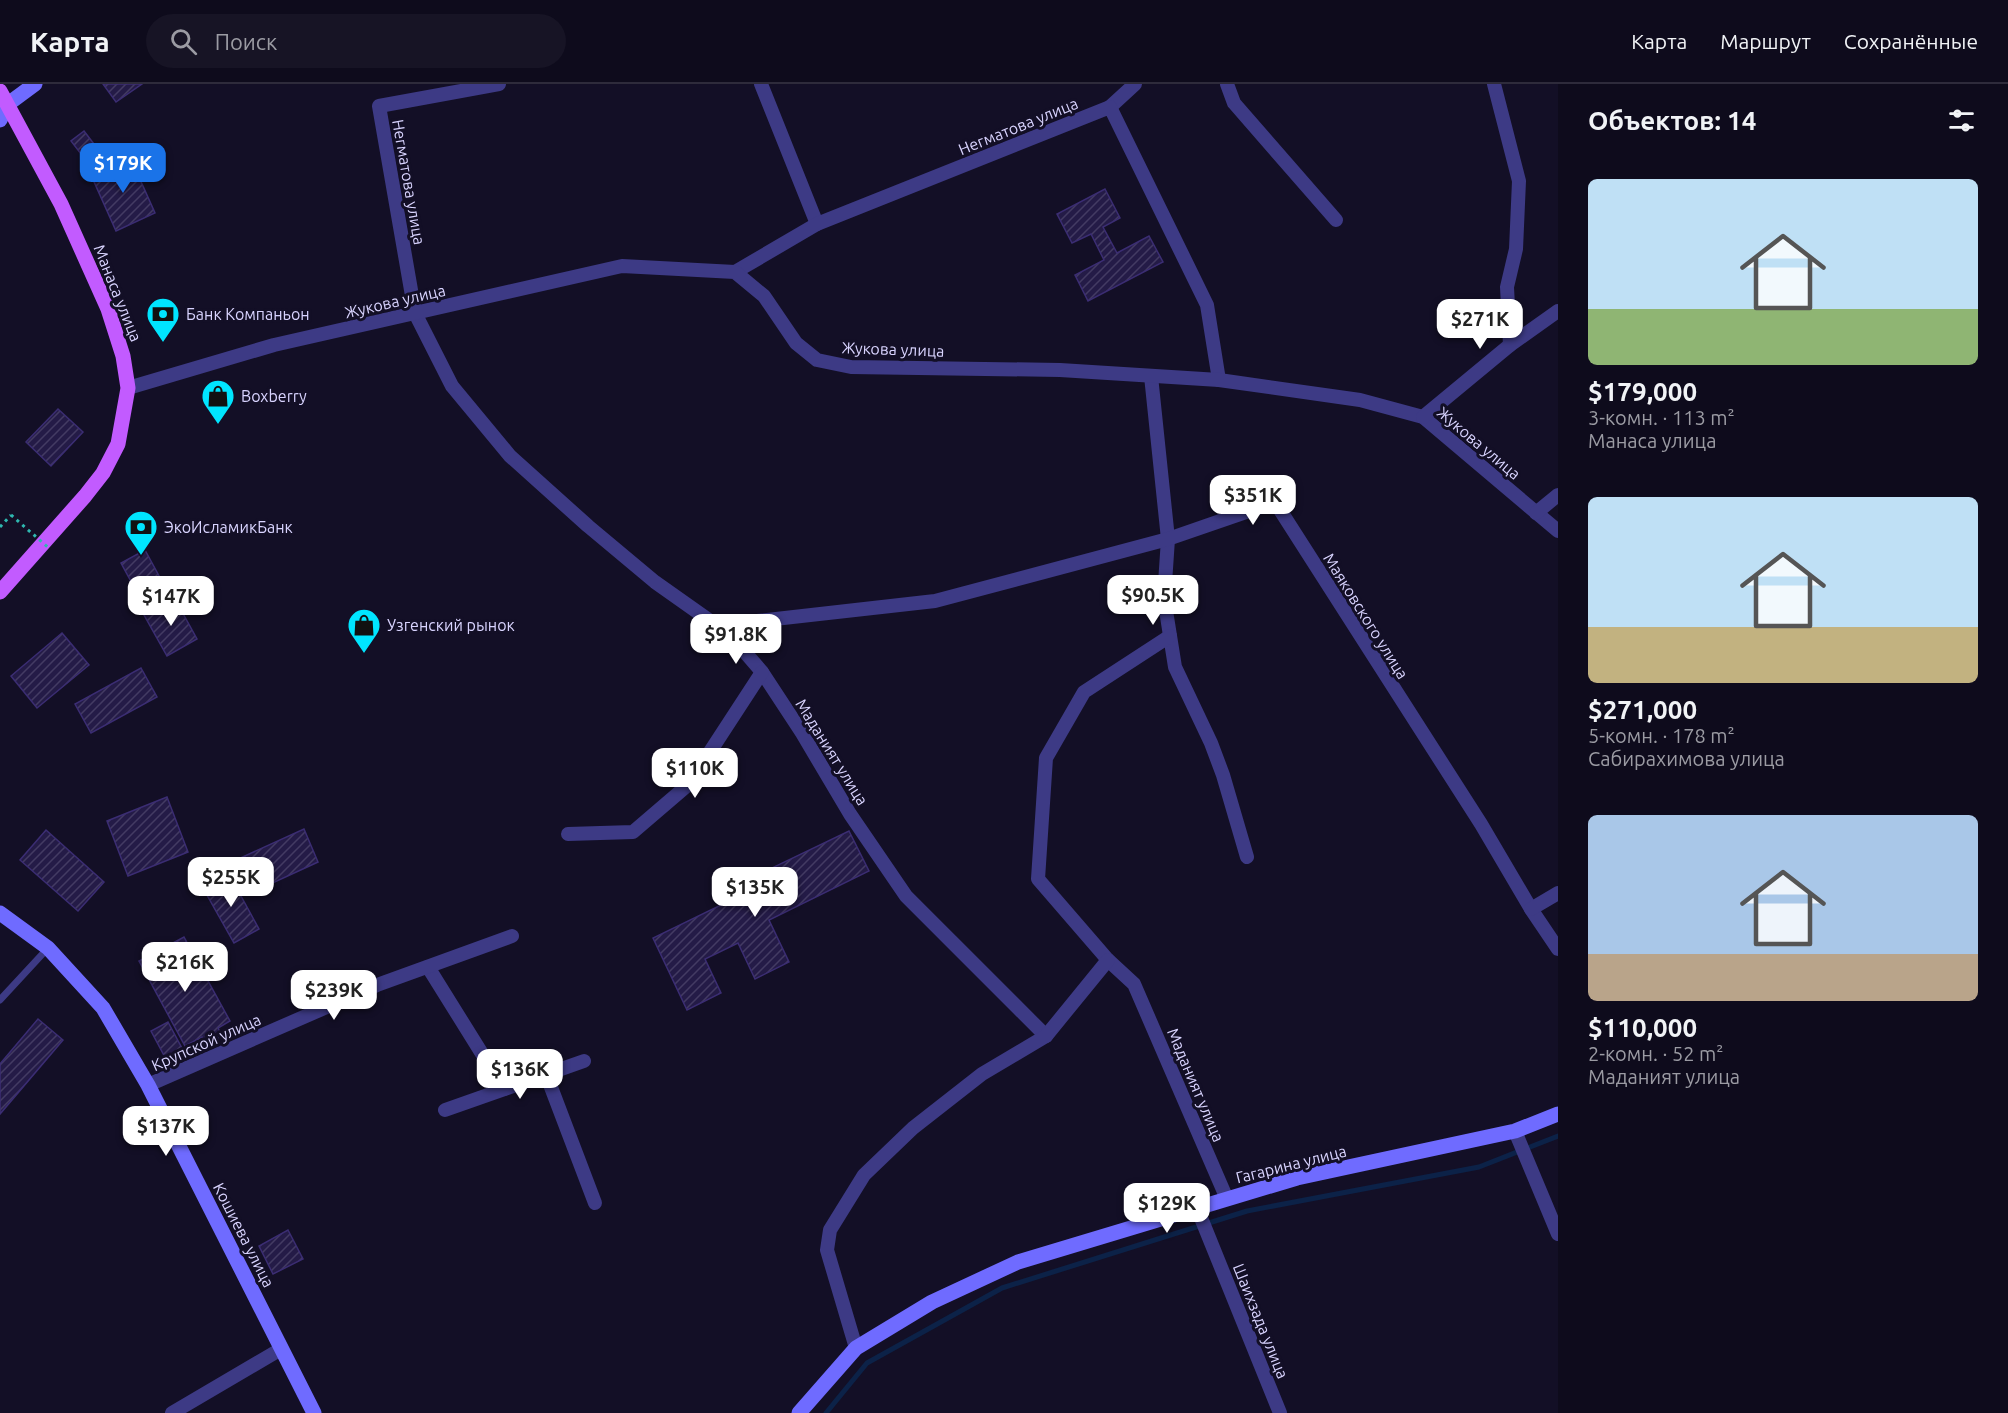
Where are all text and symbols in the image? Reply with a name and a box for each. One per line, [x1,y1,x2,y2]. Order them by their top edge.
search box [146,14,566,68]
icon: search [167,25,200,58]
text: Карта [30,26,110,57]
text: Поиск [215,29,277,54]
text: Карта [1631,29,1687,53]
text: Маршрут [1720,29,1811,53]
text: Сохранённые [1844,29,1978,53]
street label: Негматова улица [956,94,1080,158]
icon: filters [1945,104,1978,137]
text: Объектов: 14 [1588,106,1756,135]
street label: Негматова улица [389,118,429,246]
pin: $179K [81,143,165,194]
text: $179K [94,151,152,174]
icon: home [1729,218,1837,326]
street label: Манаса улица [90,242,146,344]
street label: Жукова улица [343,281,447,321]
bank icon: Банк Компаньон [145,296,181,343]
pin: $271K [1438,299,1522,350]
place label: Банк Компаньон [186,305,310,323]
text: $271K [1451,307,1509,330]
street label: Жукова улица [841,338,945,360]
text: $179,000 [1588,377,1697,406]
shop icon: Boxberry [200,378,236,425]
place label: Boxberry [241,387,307,405]
street label: Жукова улица [1434,403,1524,483]
text: 3-комн. · 113 m² [1588,406,1735,429]
text: Манаса улица [1588,429,1717,452]
pin: $351K [1211,475,1295,526]
text: $351K [1224,483,1282,506]
bank icon: ЭкоИсламикБанк [123,509,159,556]
place label: ЭкоИсламикБанк [164,518,293,536]
icon: home [1729,536,1837,644]
street label: Маяковского улица [1320,550,1412,682]
pin: $90.5K [1104,575,1202,626]
pin: $147K [129,576,213,627]
text: $90.5K [1121,583,1185,606]
text: $147K [142,584,200,607]
shop icon: Узгенский рынок [346,607,382,654]
pin: $91.8K [687,614,785,665]
place label: Узгенский рынок [387,616,515,634]
text: $91.8K [704,622,768,645]
text: $271,000 [1588,695,1697,724]
street label: Маданият улица [792,696,872,808]
text: 5-комн. · 178 m² [1588,724,1735,747]
text: Сабирахимова улица [1588,747,1785,770]
pin: $110K [653,748,737,799]
text: $110K [666,756,724,779]
icon: home [1729,854,1837,962]
pin: $255K [189,857,273,908]
text: $255K [202,865,260,888]
pin: $135K [713,867,797,918]
text: $135K [726,875,784,898]
pin: $216K [143,942,227,993]
text: $216K [156,950,214,973]
pin: $239K [292,970,376,1021]
text: $239K [305,978,363,1001]
street label: Крупской улица [149,1010,263,1074]
text: $110,000 [1588,1013,1697,1042]
street label: Маданият улица [1164,1025,1228,1145]
text: 2-комн. · 52 m² [1588,1042,1723,1065]
pin: $136K [478,1049,562,1100]
text: $136K [491,1057,549,1080]
text: Маданият улица [1588,1065,1740,1088]
pin: $137K [124,1106,208,1157]
text: $137K [137,1114,195,1137]
street label: Гагарина улица [1234,1142,1348,1186]
street label: Кошиева улица [210,1180,278,1290]
pin: $129K [1125,1183,1209,1234]
text: $129K [1138,1191,1196,1214]
street label: Шаихзада улица [1230,1261,1292,1381]

